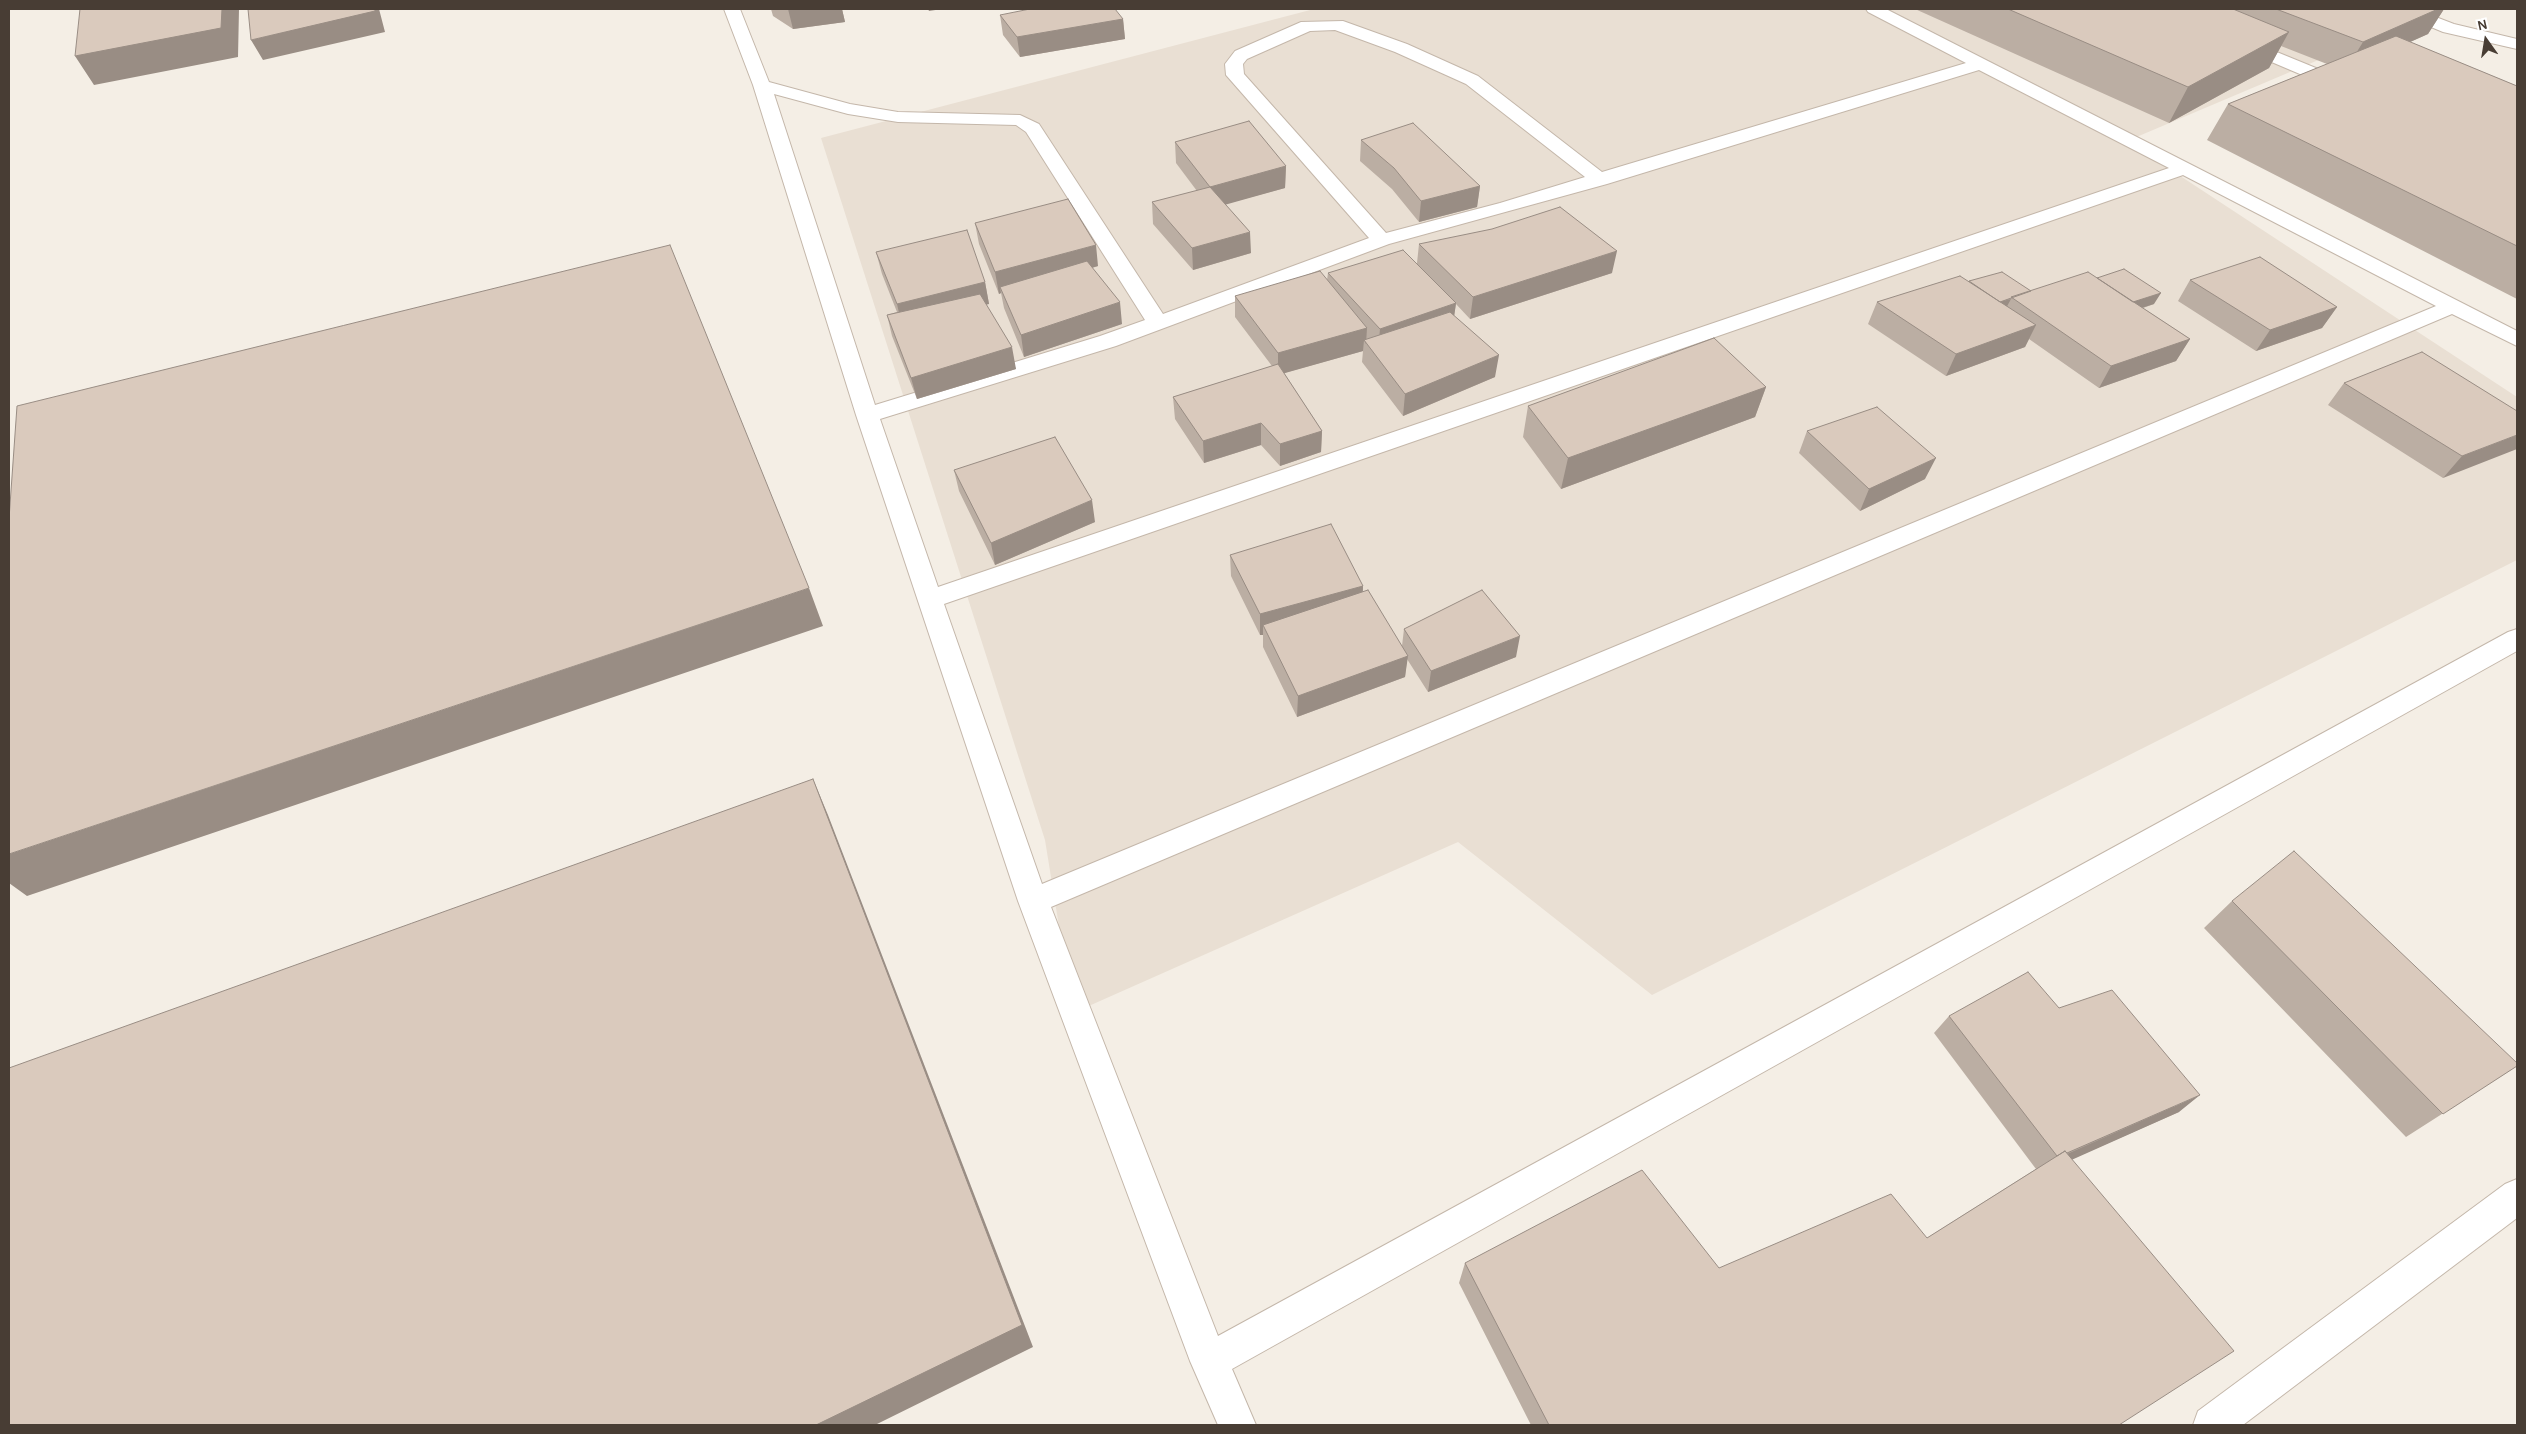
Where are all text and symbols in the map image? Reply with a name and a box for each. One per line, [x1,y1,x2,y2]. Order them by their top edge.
north arrow [2461,15,2511,65]
text: N [2476,15,2489,34]

